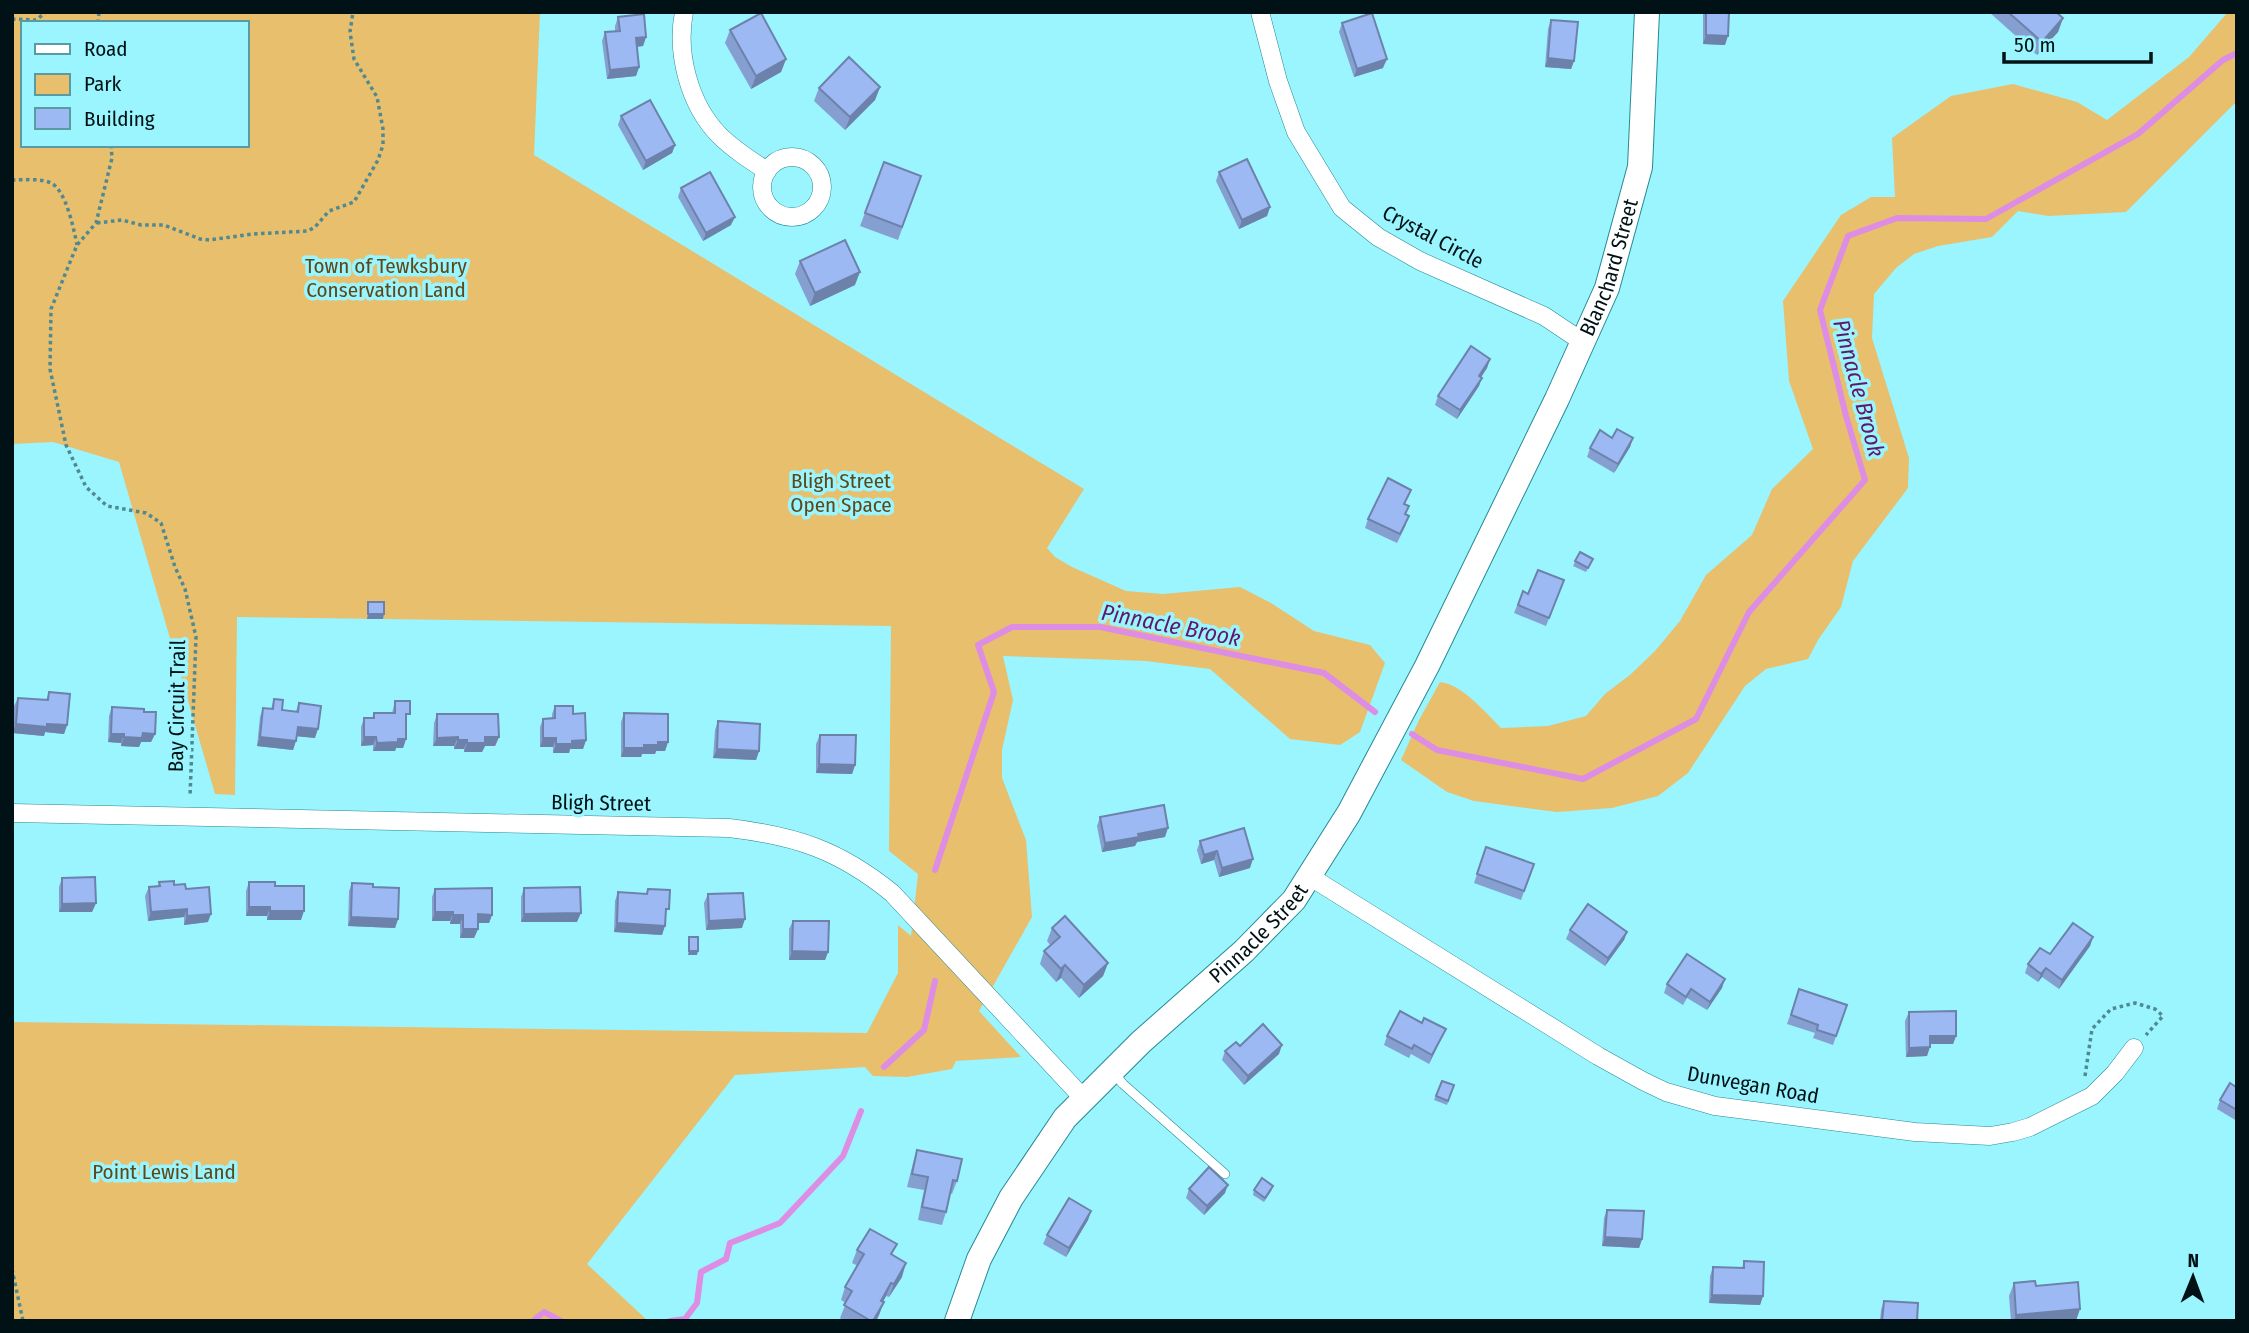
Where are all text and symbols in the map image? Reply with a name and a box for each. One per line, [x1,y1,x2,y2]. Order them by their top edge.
legend [21,21,248,147]
scale bar [2004,21,2151,65]
text: 50 m [2014,32,2056,58]
text: Road [84,36,128,62]
text: Park [84,71,122,97]
text: Building [84,106,155,132]
street label: Blanchard Street [1574,196,1644,340]
street label: Crystal Circle [1378,200,1488,274]
park label: Town of Tewksbury Conservation Land [305,253,468,303]
water label: Pinnacle Brook [1827,316,1891,460]
park label: Bligh Street Open Space [790,468,892,518]
water label: Pinnacle Brook [1099,598,1243,652]
street label: Bay Circuit Trail [163,639,191,772]
street label: Bligh Street [551,789,651,817]
street label: Pinnacle Street [1204,879,1314,989]
street label: Dunvegan Road [1685,1061,1821,1109]
park label: Point Lewis Land [92,1159,236,1185]
north arrow [2158,1242,2228,1312]
text: N [2187,1249,2199,1272]

